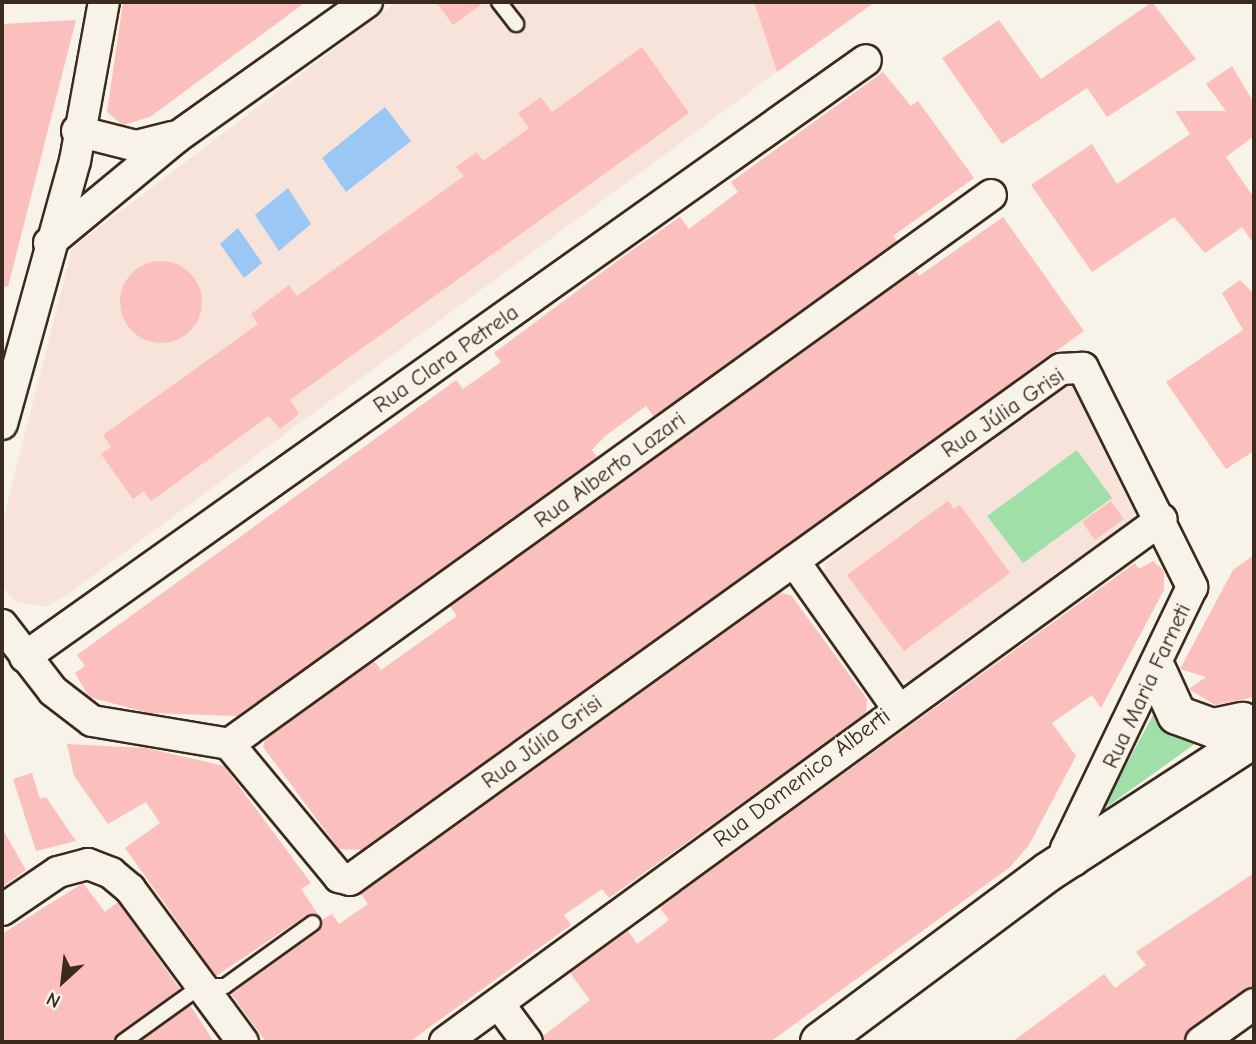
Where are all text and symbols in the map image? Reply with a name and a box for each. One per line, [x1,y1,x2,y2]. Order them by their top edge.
street label: Rua Clara Petrela [368,299,524,419]
street label: Rua Júlia Grisi [936,362,1070,464]
street label: Rua Alberto Lazari [529,406,691,534]
street label: Rua Maria Farneti [1097,599,1197,773]
street label: Rua Júlia Grisi [476,689,608,795]
street label: Rua Domenico Alberti [708,703,896,853]
north arrow [28,946,98,1016]
text: N [43,987,64,1012]

